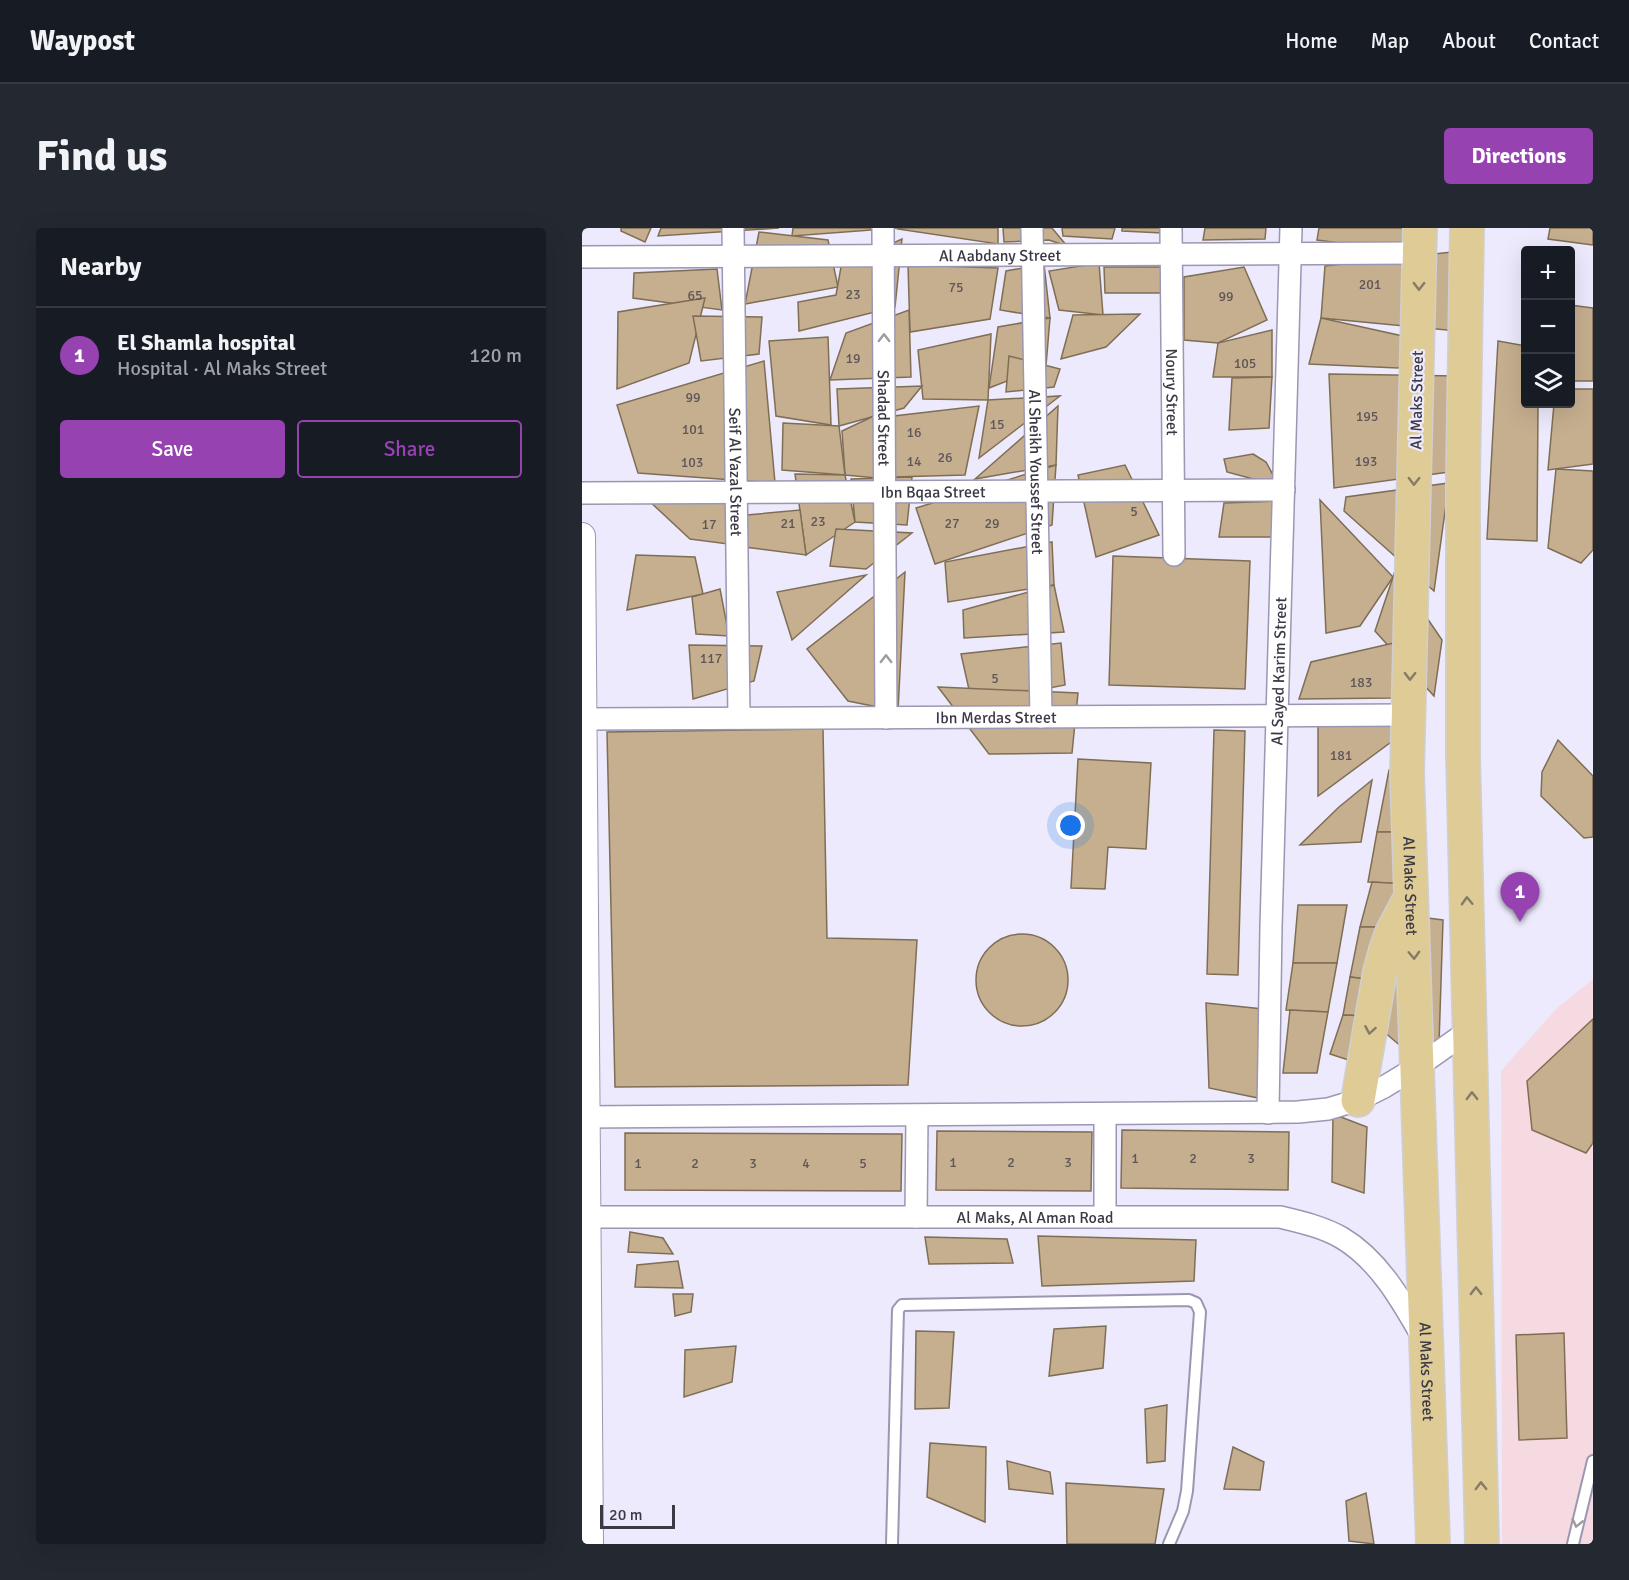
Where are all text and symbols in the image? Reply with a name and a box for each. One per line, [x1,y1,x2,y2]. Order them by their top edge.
text: Waypost [30,24,135,58]
text: Home [1285,28,1338,54]
text: Map [1371,28,1409,54]
text: About [1442,28,1496,54]
text: Contact [1529,28,1599,54]
button: Directions [1444,128,1593,184]
text: Find us [36,131,167,182]
street label: Al Aabdany Street [939,246,1061,266]
map controls [1521,246,1575,408]
button: + [1521,246,1575,300]
text: Nearby [60,251,141,283]
house number: 201 [1359,276,1381,293]
house number: 75 [948,279,964,296]
one-way arrow [1413,282,1425,291]
house number: 23 [845,286,861,303]
house number: 65 [687,287,703,304]
house number: 99 [1218,288,1234,305]
button: − [1521,300,1575,354]
text: El Shamla hospital [117,329,296,356]
one-way arrow [878,334,890,343]
text: 1 [74,343,85,368]
text: 120 m [469,343,522,368]
street label: Noury Street [1161,348,1182,436]
house number: 19 [845,350,861,367]
street label: Al Maks Street [1406,350,1428,450]
button: layers [1521,354,1575,408]
house number: 105 [1234,355,1256,372]
text: Hospital · Al Maks Street [117,356,327,381]
street label: Shadad Street [873,370,893,466]
house number: 99 [685,389,701,406]
street label: Al Sheikh Youssef Street [1024,389,1047,555]
street label: Seif Al Yazal Street [724,408,746,537]
house number: 195 [1356,408,1378,425]
house number: 15 [989,416,1005,433]
button: Save [60,420,285,478]
button: Share [297,420,522,478]
house number: 101 [682,421,704,438]
house number: 16 [906,424,922,441]
house number: 26 [937,449,953,466]
house number: 14 [906,453,922,470]
house number: 193 [1355,453,1377,470]
house number: 103 [681,454,703,471]
one-way arrow [1408,477,1421,486]
street label: Ibn Bqaa Street [880,482,986,503]
house number: 5 [1130,503,1138,520]
house number: 23 [810,513,826,530]
house number: 21 [780,515,796,532]
house number: 27 [944,515,960,532]
house number: 29 [984,515,1000,532]
house number: 17 [701,516,717,533]
street label: Al Sayed Karim Street [1267,596,1291,746]
house number: 117 [700,650,722,667]
one-way arrow [880,655,892,664]
house number: 5 [991,670,999,687]
one-way arrow [1403,672,1416,681]
house number: 183 [1350,674,1372,691]
street label: Ibn Merdas Street [935,708,1057,728]
house number: 181 [1330,747,1352,764]
your location [1056,811,1085,840]
street label: Al Maks Street [1398,836,1421,936]
pin: 1 [1500,872,1540,922]
one-way arrow [1461,896,1473,905]
one-way arrow [1407,951,1420,960]
one-way arrow [1364,1024,1377,1034]
one-way arrow [1466,1091,1478,1100]
house number: 1 [1131,1150,1139,1167]
house number: 2 [1189,1150,1197,1167]
house number: 3 [1247,1150,1255,1167]
house number: 1 [949,1154,957,1171]
house number: 2 [1007,1154,1015,1171]
house number: 3 [1064,1154,1072,1171]
house number: 1 [634,1155,642,1172]
house number: 2 [691,1155,699,1172]
house number: 3 [749,1155,757,1172]
house number: 4 [802,1155,810,1172]
house number: 5 [859,1155,867,1172]
street label: Al Maks, Al Aman Road [957,1208,1113,1228]
one-way arrow [1470,1286,1483,1295]
street label: Al Maks Street [1415,1322,1438,1422]
one-way arrow [1474,1481,1487,1490]
scale bar [600,1502,675,1530]
text: 20 m [609,1505,643,1525]
one-way arrow [1572,1517,1585,1527]

